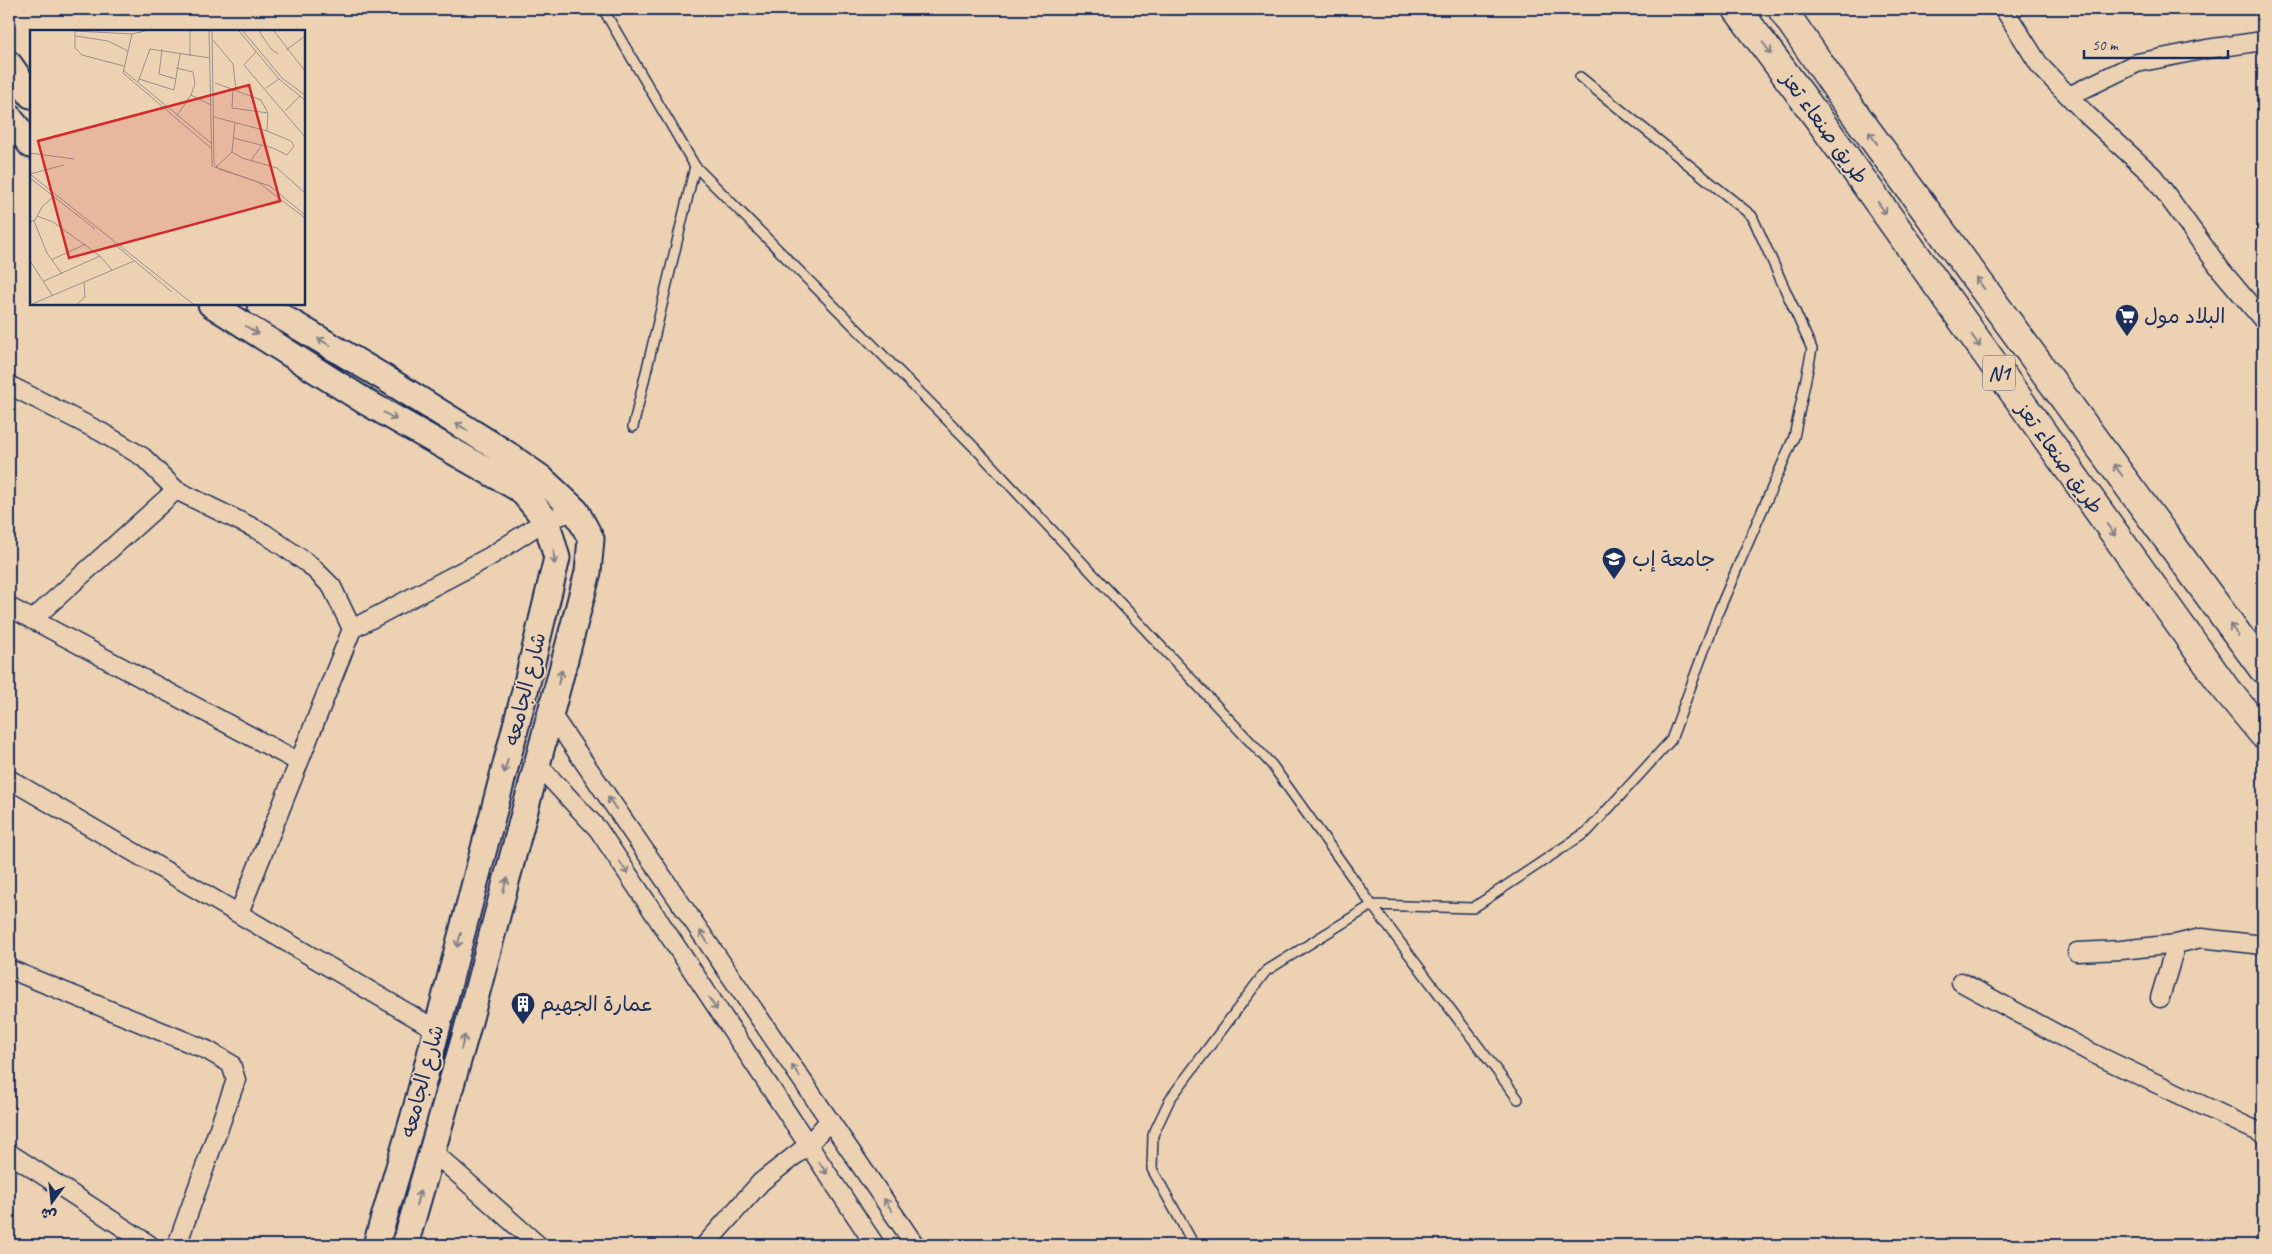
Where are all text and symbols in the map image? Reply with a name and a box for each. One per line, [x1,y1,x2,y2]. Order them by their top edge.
scale bar [2084,28,2228,60]
inset map [30,30,305,305]
text: 50 m [2092,36,2119,55]
one-way arrow [1761,41,1772,54]
street label: طريق صنعاء تعز [1774,65,1874,189]
one-way arrow [1868,131,1878,145]
one-way arrow [1877,201,1887,215]
one-way arrow [1975,276,1985,290]
supermarket icon: البلاد مول [2114,303,2140,337]
place label: البلاد مول [2144,303,2225,329]
one-way arrow [244,325,258,335]
one-way arrow [1971,333,1981,347]
one-way arrow [317,336,331,346]
road number: N1 [1983,356,2015,390]
street label: طريق صنعاء تعز [2009,395,2109,519]
one-way arrow [382,411,397,421]
one-way arrow [456,421,470,431]
one-way arrow [2113,463,2123,477]
one-way arrow [2106,523,2117,536]
school or university icon: جامعة إب [1601,546,1627,580]
place label: جامعة إب [1632,546,1715,572]
one-way arrow [550,549,559,565]
one-way arrow [2229,623,2239,637]
street label: شارع الجامعه [498,630,554,749]
one-way arrow [556,670,565,686]
one-way arrow [500,757,510,773]
one-way arrow [607,796,617,810]
one-way arrow [619,861,629,875]
one-way arrow [501,878,510,894]
one-way arrow [699,930,709,944]
one-way arrow [454,931,463,947]
building icon: عمارة الجهيم [510,991,536,1025]
place label: عمارة الجهيم [540,991,654,1020]
one-way arrow [708,997,719,1011]
street label: شارع الجامعه [394,1022,451,1141]
one-way arrow [459,1034,469,1050]
one-way arrow [791,1064,801,1078]
one-way arrow [818,1161,828,1175]
north arrow [28,1176,78,1226]
one-way arrow [414,1191,424,1207]
one-way arrow [882,1198,893,1212]
text: ش [39,1204,58,1224]

